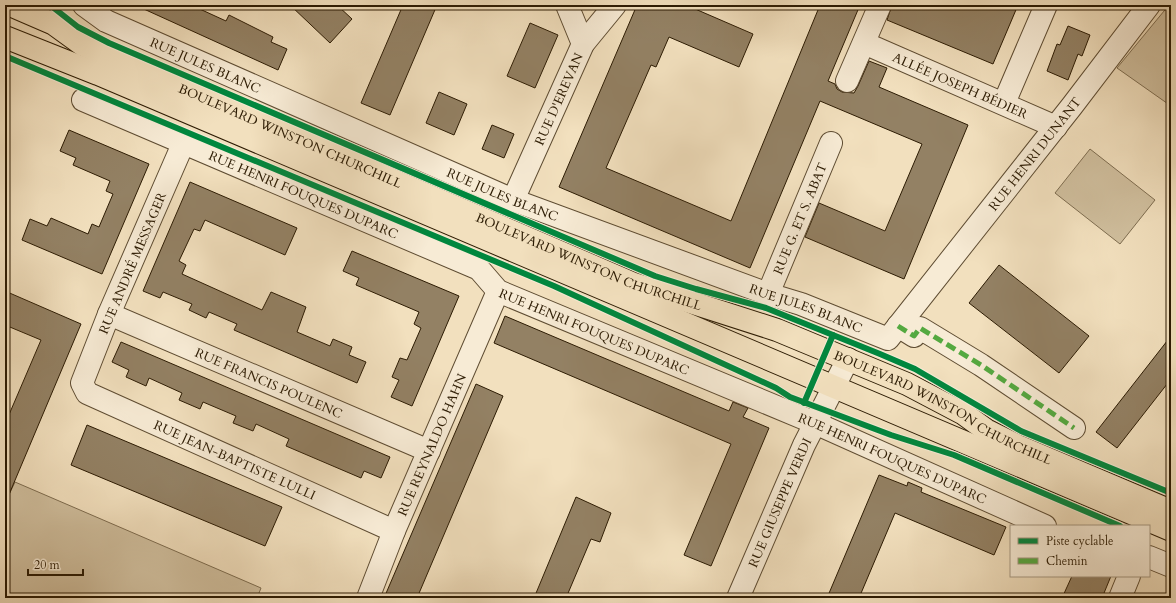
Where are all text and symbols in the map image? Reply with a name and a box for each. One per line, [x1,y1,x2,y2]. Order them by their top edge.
street label: RUE JULES BLANC [147,33,263,98]
street label: ALLÉE JOSEPH BÉDIER [889,49,1030,123]
street label: RUE D'EREVAN [531,50,588,148]
street label: BOULEVARD WINSTON CHURCHILL [176,80,405,193]
street label: RUE HENRI DUNANT [985,93,1086,215]
street label: RUE HENRI FOUQUES DUPARC [206,147,401,244]
street label: RUE G. ET S. ABAT [769,160,832,277]
street label: RUE JULES BLANC [444,164,561,226]
street label: RUE ANDRÉ MESSAGER [95,190,171,337]
street label: BOULEVARD WINSTON CHURCHILL [473,209,704,315]
street label: RUE JULES BLANC [747,280,865,338]
street label: RUE HENRI FOUQUES DUPARC [496,284,692,380]
street label: RUE FRANCIS POULENC [192,344,345,423]
street label: BOULEVARD WINSTON CHURCHILL [831,347,1055,469]
street label: RUE REYNALDO HAHN [394,371,471,519]
street label: RUE HENRI FOUQUES DUPARC [795,409,989,509]
street label: RUE JEAN-BAPTISTE LULLI [151,416,318,505]
street label: RUE GIUSEPPE VERDI [744,435,816,571]
legend [1010,525,1150,577]
text: Piste cyclable [1046,533,1113,549]
scale bar [28,551,83,577]
text: Chemin [1046,553,1088,569]
text: 20 m [34,557,61,573]

